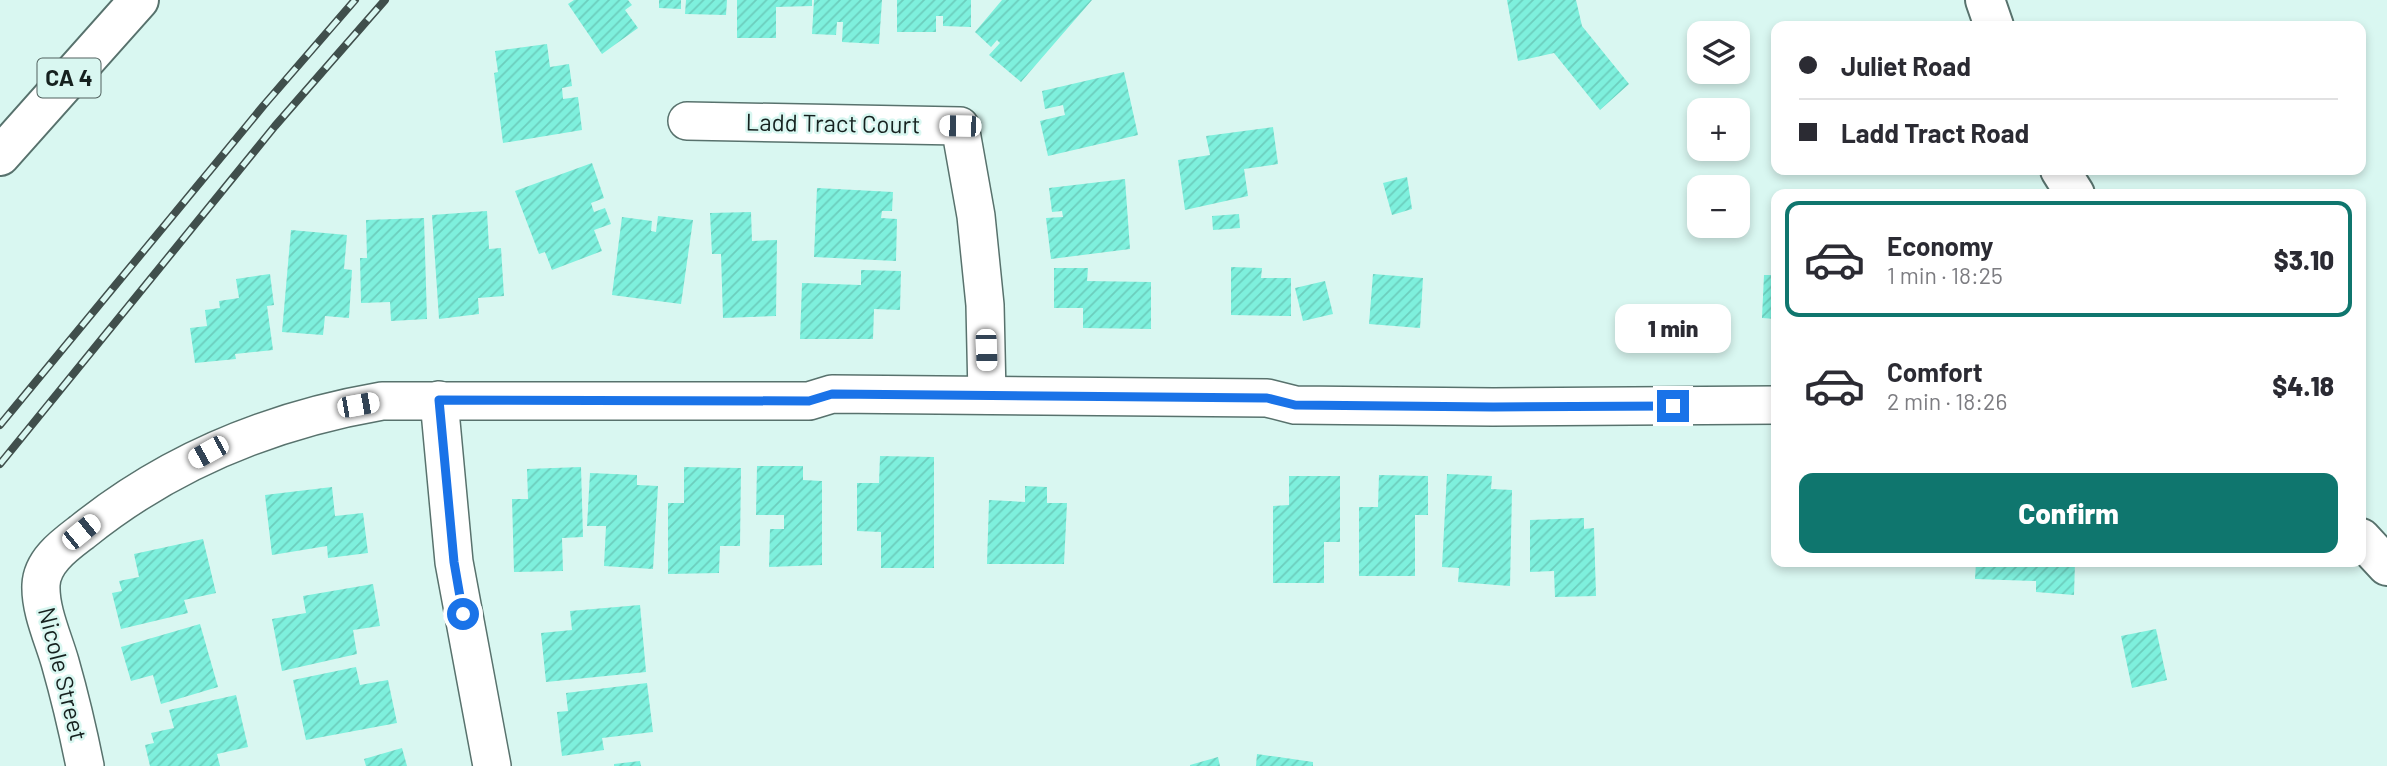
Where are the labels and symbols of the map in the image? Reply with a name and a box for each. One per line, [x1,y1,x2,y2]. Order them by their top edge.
road number: CA 4 [38,58,100,97]
street label: Ladd Tract Court [746,106,921,139]
car [939,115,982,137]
callout: 1 min [1615,304,1731,354]
car [975,329,998,371]
route end [1657,390,1689,422]
car [336,391,381,419]
car [185,433,232,471]
car [59,511,104,553]
route start [447,598,479,630]
street label: Nicole Street [33,604,94,743]

